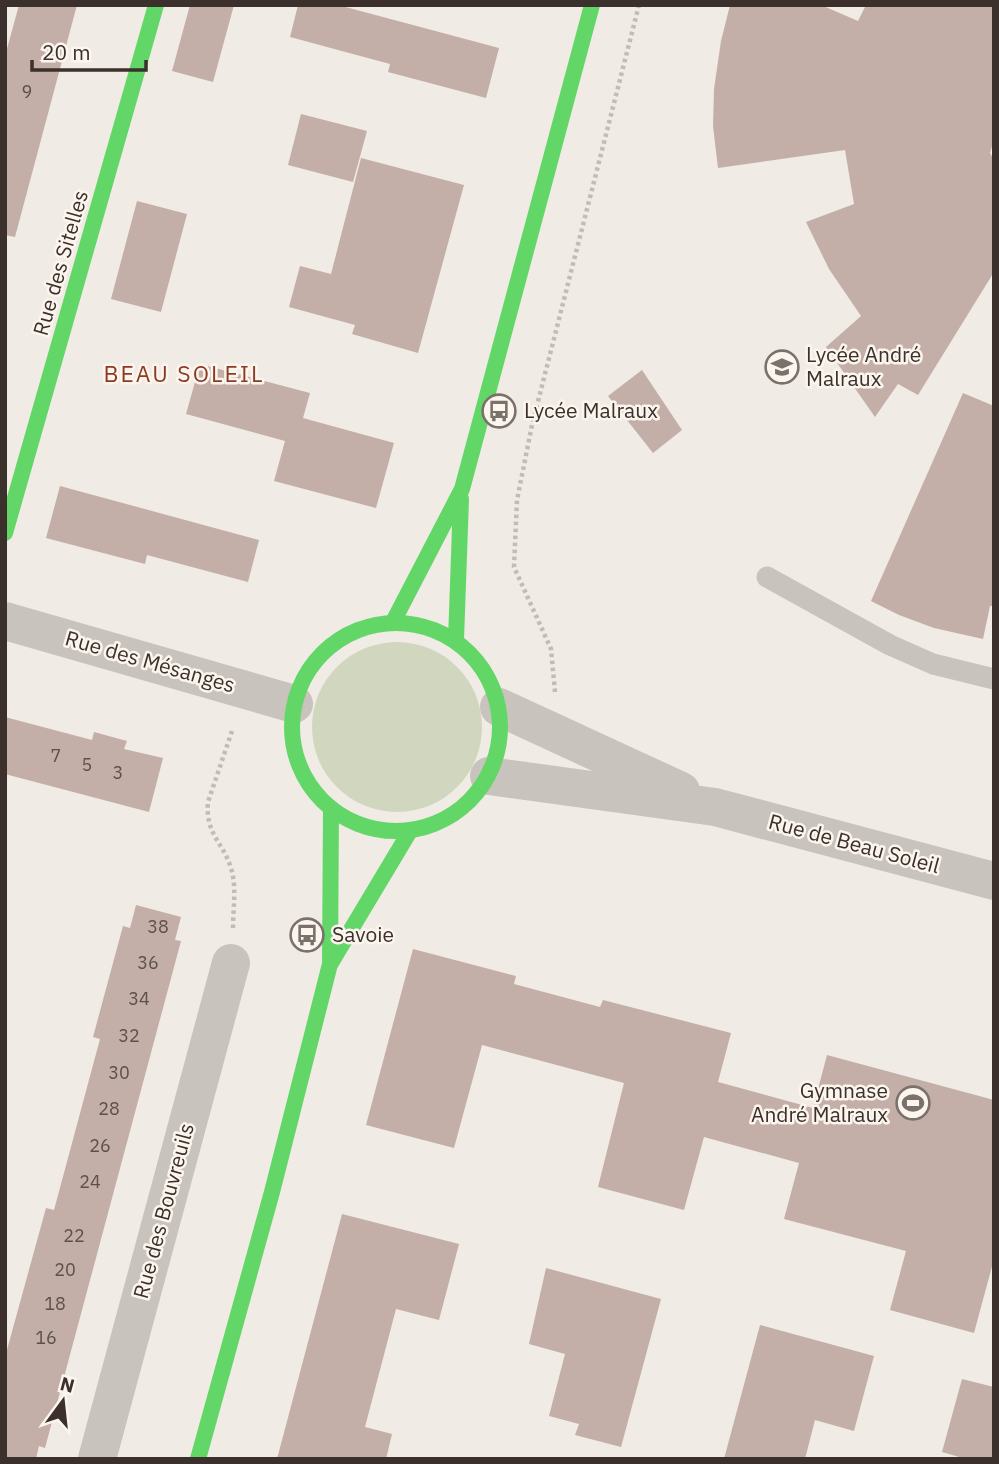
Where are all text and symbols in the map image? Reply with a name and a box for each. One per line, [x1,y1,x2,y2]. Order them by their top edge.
scale bar [32,28,145,72]
text: 20 m [42,38,91,66]
house number: 9 [22,80,32,103]
street label: Rue des Sitelles [26,187,94,339]
place label: Lycée André Malraux [806,340,921,392]
school or university icon: Lycée André Malraux [763,348,801,386]
district label: BEAU SOLEIL [103,358,265,388]
bus stop icon: Lycée Malraux [480,392,518,430]
place label: Lycée Malraux [524,396,658,424]
street label: Rue des Mésanges [62,623,238,699]
house number: 7 [51,744,61,767]
house number: 5 [82,753,92,776]
house number: 3 [113,761,123,784]
street label: Rue de Beau Soleil [766,807,943,879]
house number: 38 [147,915,169,938]
bus stop icon: Savoie [288,916,326,954]
place label: Savoie [332,920,394,948]
house number: 36 [137,951,159,974]
house number: 34 [128,987,150,1010]
house number: 32 [118,1024,140,1047]
house number: 30 [108,1061,130,1084]
place label: Gymnase André Malraux [751,1076,888,1128]
sports icon: Gymnase André Malraux [894,1084,932,1122]
house number: 28 [98,1097,120,1120]
street label: Rue des Bouvreuils [126,1120,200,1302]
house number: 26 [89,1134,111,1157]
house number: 24 [79,1170,101,1193]
house number: 22 [63,1224,85,1247]
house number: 20 [54,1258,76,1281]
house number: 18 [44,1292,66,1315]
house number: 16 [35,1326,57,1349]
north arrow [28,1366,98,1436]
text: N [58,1371,77,1398]

